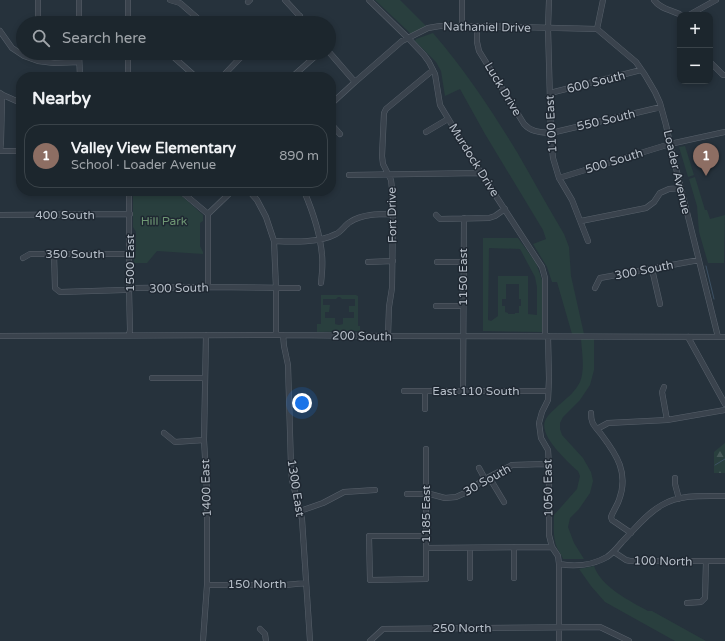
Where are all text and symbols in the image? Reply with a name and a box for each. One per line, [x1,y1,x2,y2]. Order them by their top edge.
map controls [677,12,713,84]
button: + [677,12,713,48]
search box [16,16,336,60]
street label: Nathaniel Drive [443,19,531,35]
icon: search [30,27,52,49]
text: Search here [62,29,146,47]
button: − [677,48,713,84]
street label: Luck Drive [482,60,525,118]
street label: 600 South [565,68,627,96]
text: Nearby [32,88,91,109]
street label: 1100 East [542,94,560,153]
street label: 550 South [575,106,637,134]
street label: Murdock Drive [446,121,502,199]
street label: Loader Avenue [661,129,694,216]
text: Valley View Elementary [71,139,236,157]
pin: 1 [693,143,719,176]
street label: 500 South [583,146,645,176]
text: 1 [42,148,50,164]
text: 890 m [279,148,319,164]
text: School · Loader Avenue [71,157,216,173]
street label: Fort Drive [385,187,399,243]
street label: 400 South [35,208,95,222]
park label: Hill Park [141,214,188,228]
street label: 1500 East [123,234,137,292]
street label: 350 South [45,247,105,261]
street label: 1150 East [456,248,470,306]
street label: 300 South [613,257,675,283]
street label: 300 South [149,280,209,296]
street label: 200 South [332,328,392,344]
street label: East 110 South [432,384,520,398]
your location [292,393,312,413]
street label: 1400 East [198,458,214,517]
street label: 1300 East [285,458,308,518]
street label: 1050 East [540,459,556,517]
street label: 30 South [461,461,513,499]
street label: 1185 East [419,485,433,543]
street label: 100 North [633,553,693,569]
street label: 150 North [228,577,286,591]
street label: 250 North [433,621,491,635]

